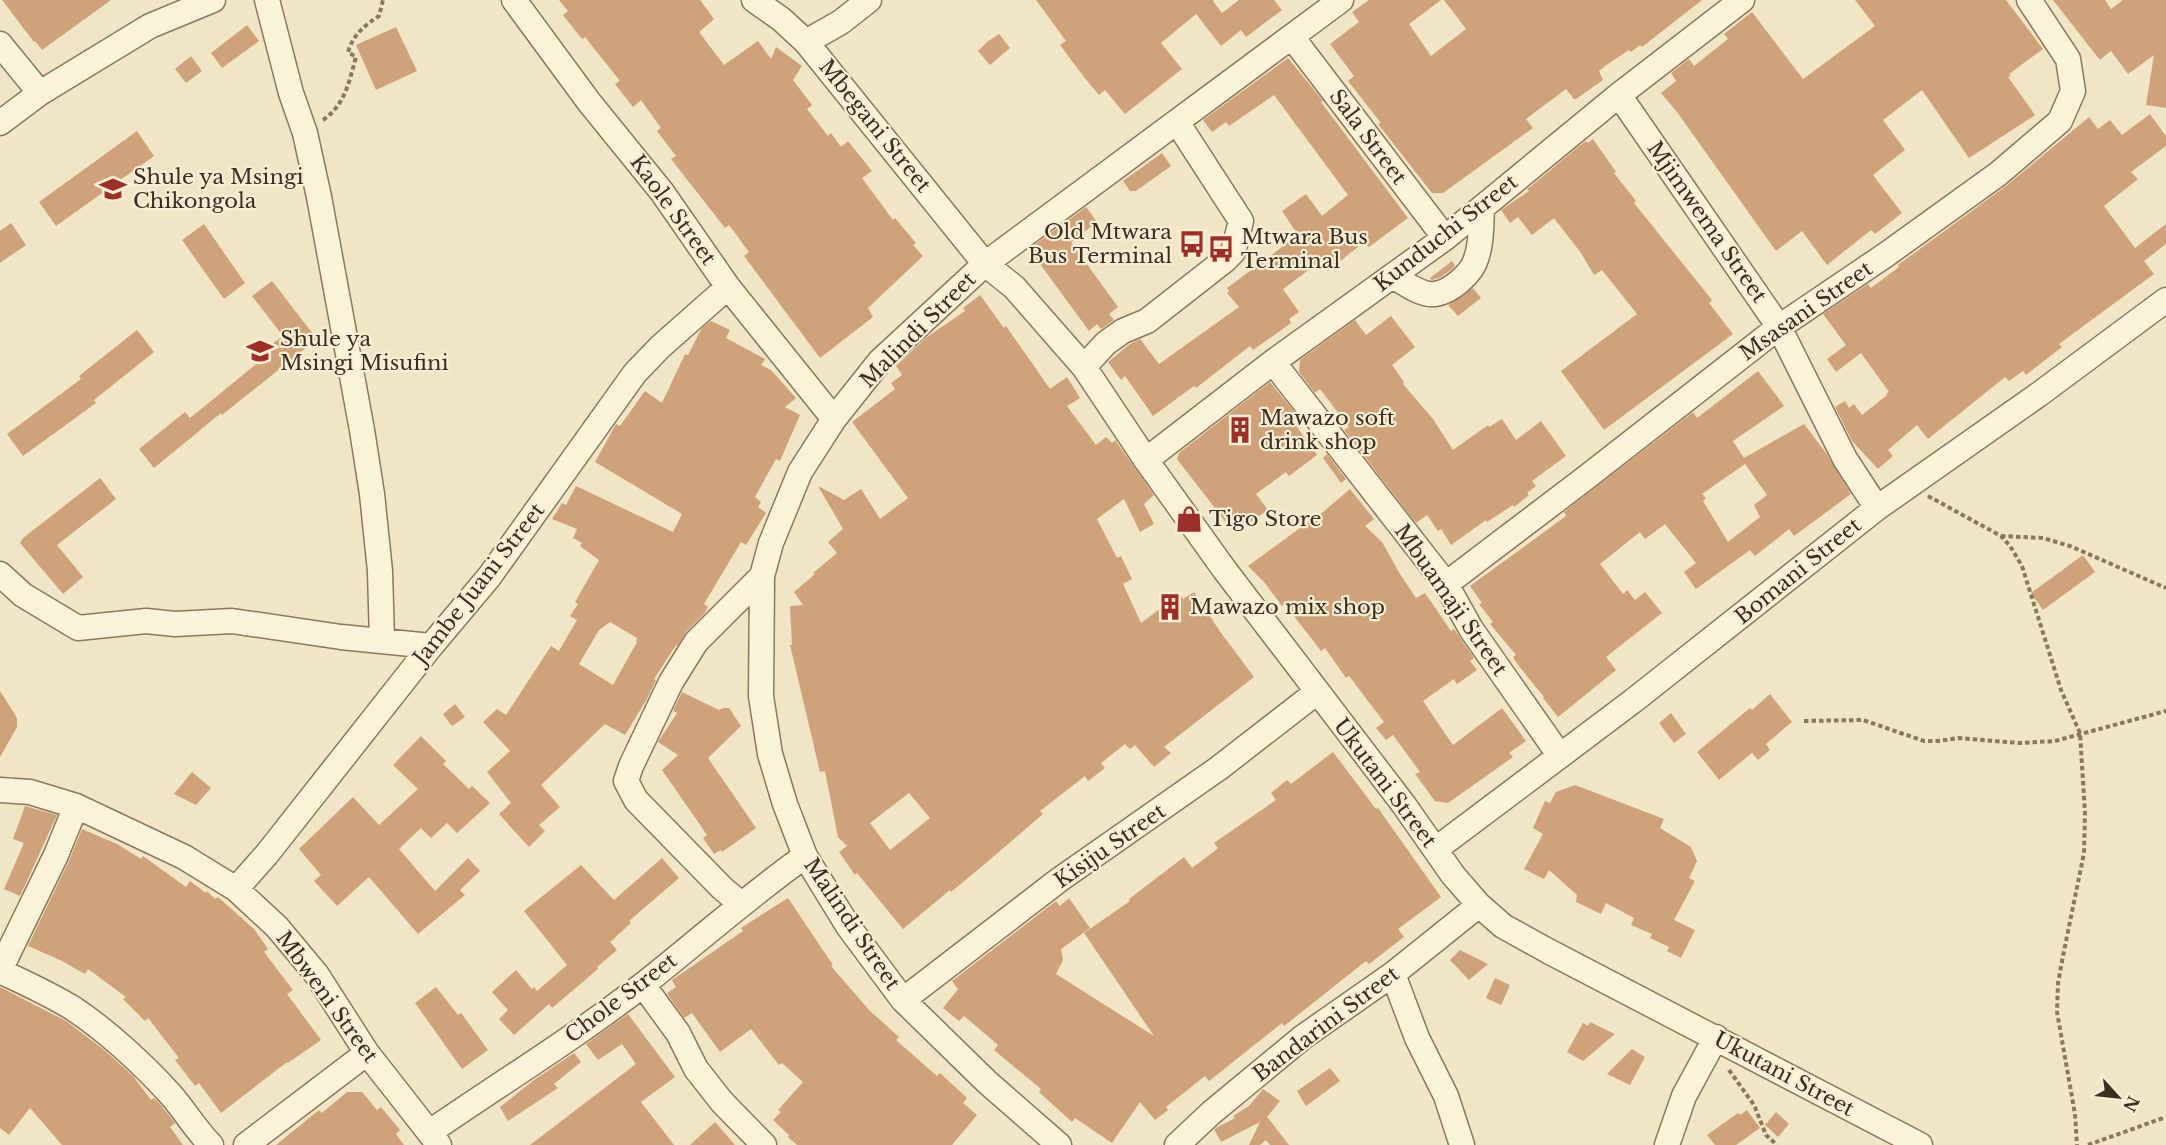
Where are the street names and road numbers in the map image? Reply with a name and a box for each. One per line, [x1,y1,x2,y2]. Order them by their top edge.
street label: Mbegani Street [813,54,937,198]
street label: Sala Street [1324,84,1412,190]
street label: Mjimwema Street [1642,136,1772,308]
street label: Kaole Street [624,150,722,270]
street label: Kunduchi Street [1369,169,1523,297]
street label: Msasani Street [1735,256,1877,366]
street label: Malindi Street [855,266,982,393]
street label: Jambe Juani Street [406,498,550,672]
street label: Bomani Street [1730,512,1866,630]
street label: Mbuamaji Street [1389,519,1513,681]
street label: Ukutani Street [1328,713,1442,853]
street label: Kisiju Street [1049,798,1171,894]
street label: Malindi Street [798,853,906,995]
street label: Mbweni Street [270,926,384,1068]
street label: Chole Street [560,948,682,1048]
street label: Bandarini Street [1248,961,1404,1087]
street label: Ukutani Street [1709,1026,1859,1122]

